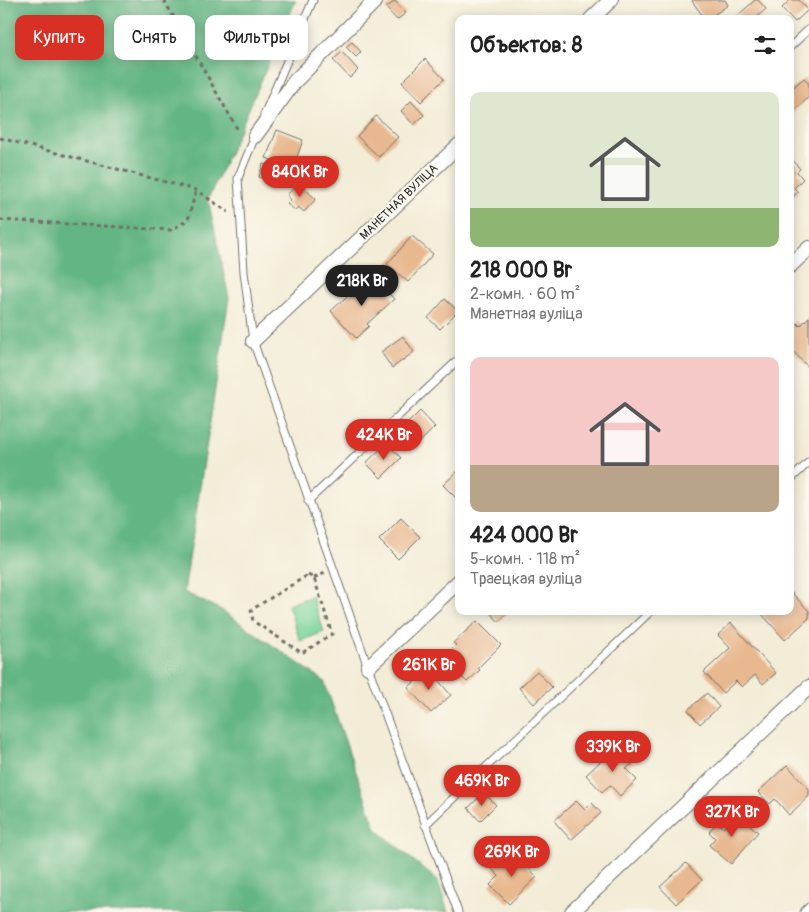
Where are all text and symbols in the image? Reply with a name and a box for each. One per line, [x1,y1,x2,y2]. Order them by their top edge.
chip: Купить [15,15,104,60]
chip: Снять [114,15,195,60]
chip: Фильтры [205,15,308,60]
icon: filters [751,31,779,59]
text: Объектов: 8 [470,32,582,59]
icon: home [580,124,670,214]
pin: 840K Br [254,156,346,198]
street label: МАНЕТНАЯ ВУЛІЦА [357,161,441,243]
text: 840K Br [272,162,328,182]
text: 218 000 Br [470,257,572,284]
pin: 218K Br [316,264,408,307]
text: 218K Br [336,271,388,291]
text: 2-комн. · 60 m² [470,284,580,304]
text: Манетная вуліца [470,304,583,324]
icon: home [580,389,670,479]
pin: 424K Br [338,418,430,461]
text: 424K Br [356,425,412,445]
text: 424 000 Br [470,522,578,549]
text: 5-комн. · 118 m² [470,549,580,569]
text: Траецкая вуліца [470,569,582,589]
pin: 261K Br [383,648,475,691]
text: 261K Br [403,655,455,675]
pin: 339K Br [567,730,659,773]
text: 339K Br [586,737,640,757]
pin: 469K Br [436,764,528,807]
text: 469K Br [455,771,509,791]
pin: 327K Br [686,796,778,838]
text: 327K Br [705,802,759,822]
pin: 269K Br [466,836,558,878]
text: 269K Br [485,842,539,862]

